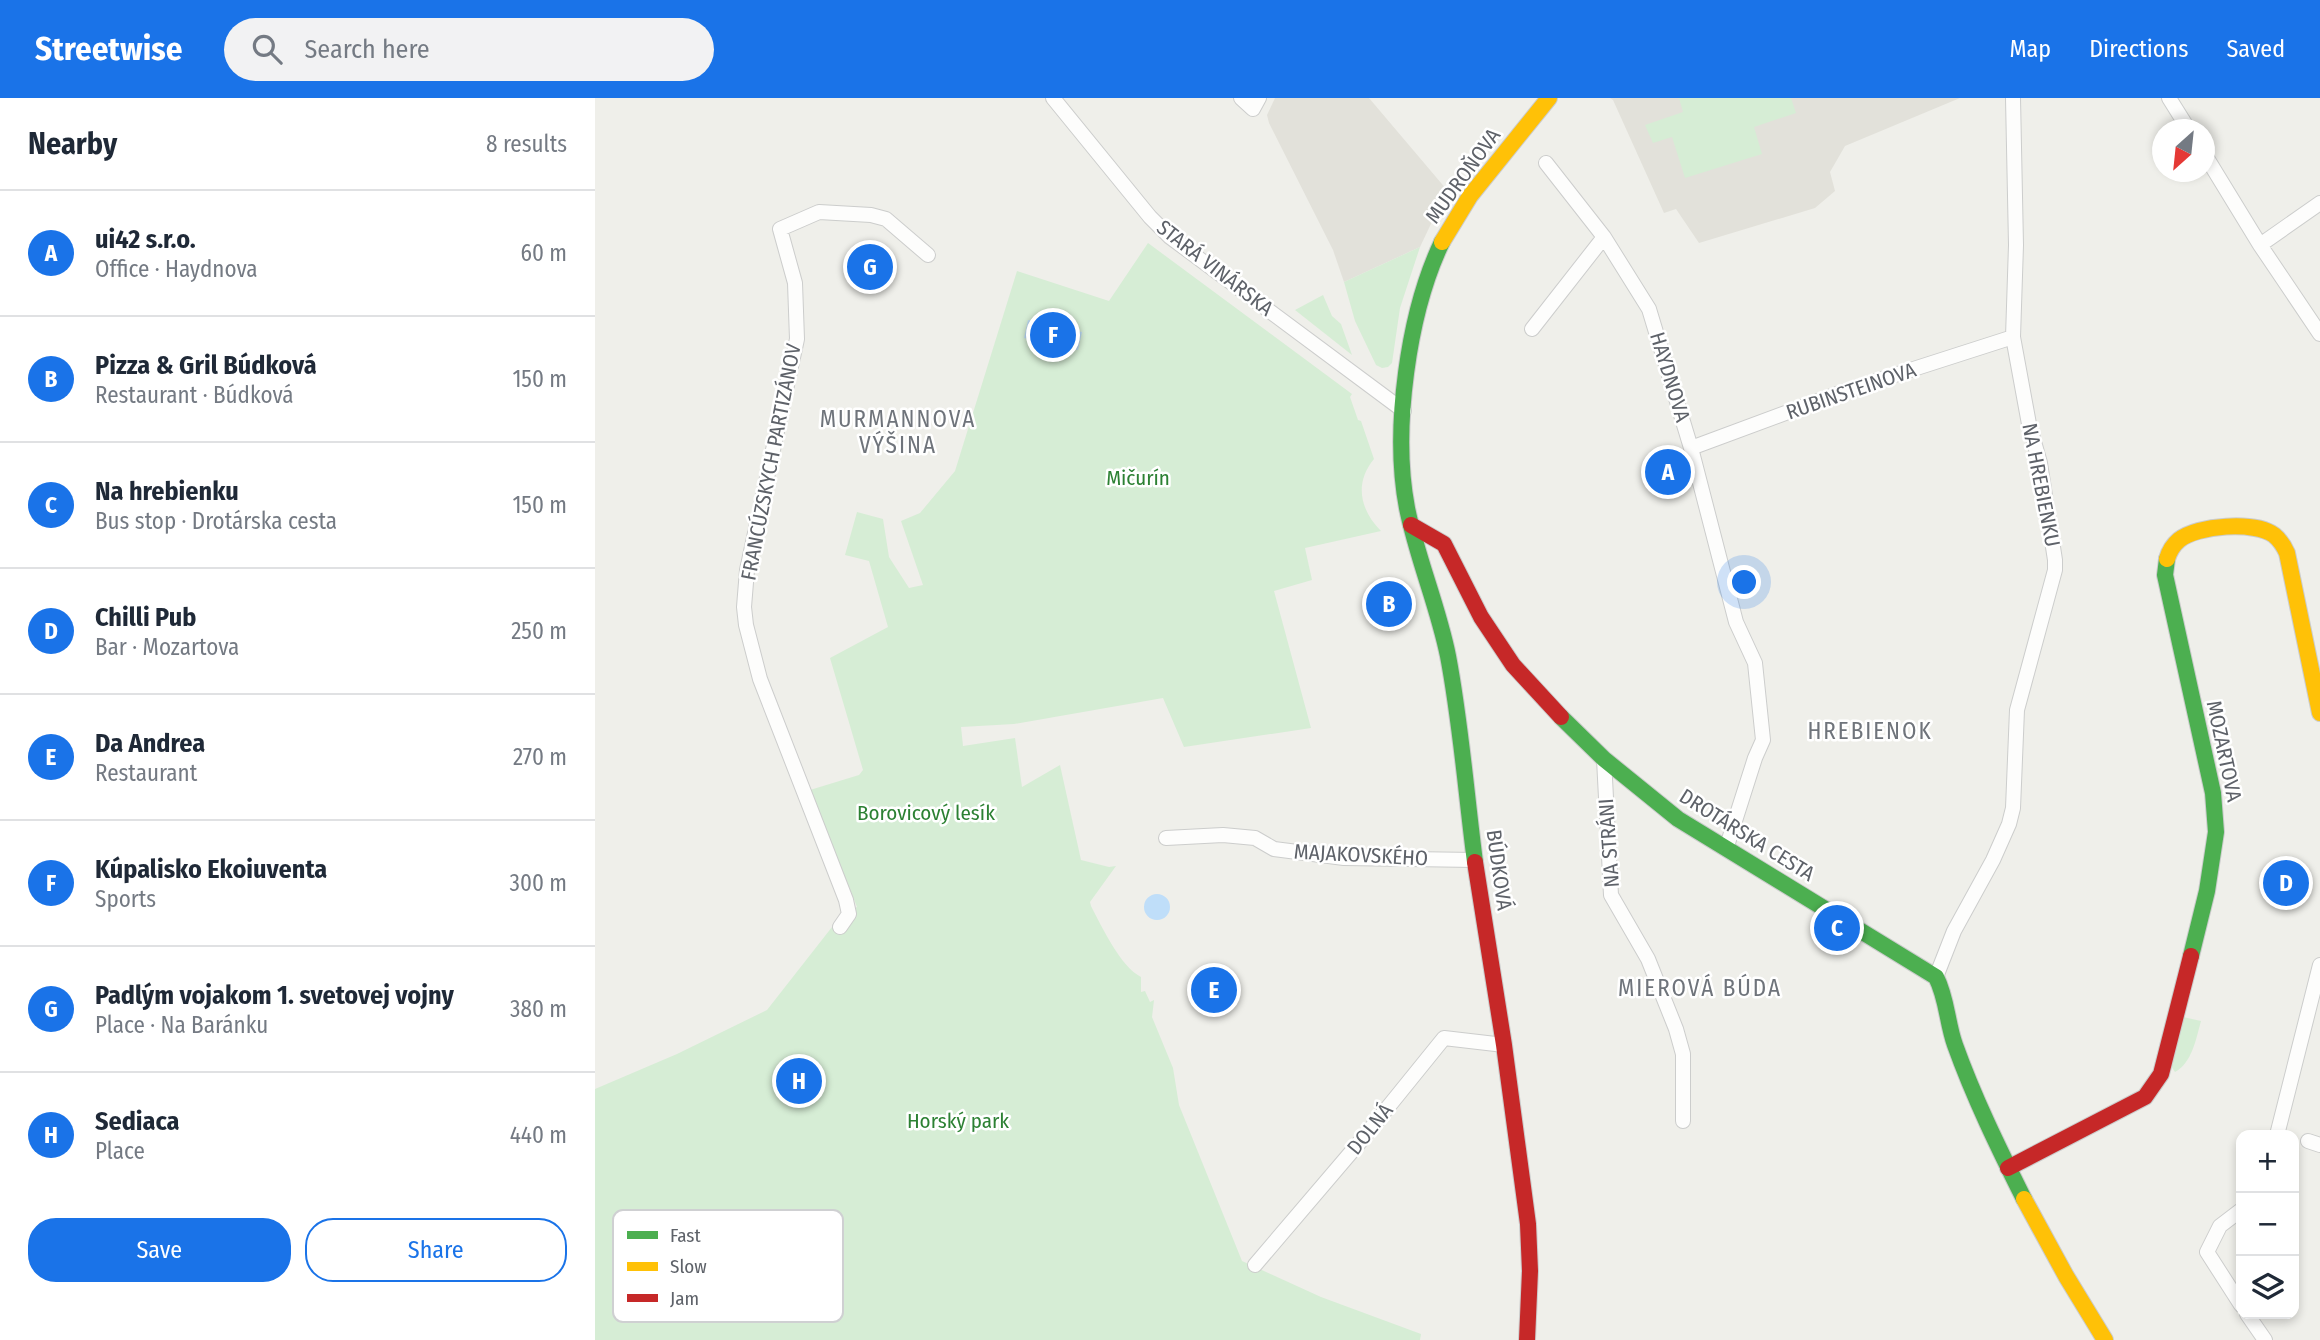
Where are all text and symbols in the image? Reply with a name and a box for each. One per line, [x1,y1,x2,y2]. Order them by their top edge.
search box [224,18,714,81]
text: Streetwise [35,29,182,69]
icon: search [248,30,286,68]
text: Search here [304,34,430,65]
text: Map [2010,35,2051,63]
text: Directions [2089,35,2188,63]
text: Saved [2226,35,2285,63]
north arrow [2152,119,2215,182]
street label: MUDROŇOVA [1420,123,1506,229]
text: Nearby [28,126,117,162]
text: 8 results [486,130,567,158]
street label: STARÁ VINÁRSKA [1151,214,1279,322]
text: ui42 s.r.o. [95,224,196,255]
text: A [45,239,57,267]
text: 60 m [521,239,567,267]
pin: G [847,241,893,293]
text: Office · Haydnova [95,255,258,283]
pin: F [1030,309,1076,361]
street label: HAYDNOVA [1644,329,1696,425]
street label: FRANCÚZSKYCH PARTIZÁNOV [735,341,807,583]
text: Pizza & Gril Búdková [95,350,317,381]
street label: RUBINSTEINOVA [1783,357,1919,425]
text: B [45,365,57,393]
text: 150 m [512,365,567,393]
text: Restaurant · Búdková [95,381,294,409]
district label: MURMANNOVA VÝŠINA [820,405,976,459]
street label: NA HREBIENKU [2016,421,2066,549]
pin: A [1645,446,1691,498]
park label: Mičurín [1106,465,1170,491]
text: Na hrebienku [95,476,239,507]
text: C [45,491,57,519]
text: 150 m [512,491,567,519]
text: Bus stop · Drotárska cesta [95,507,337,535]
your location [1727,565,1761,599]
pin: B [1366,578,1412,630]
text: Chilli Pub [95,602,196,633]
text: D [44,617,58,645]
text: 250 m [511,617,567,645]
text: Bar · Mozartova [95,633,239,661]
street label: MOZARTOVA [2201,698,2247,804]
district label: HREBIENOK [1807,717,1933,745]
text: Da Andrea [95,728,205,759]
text: E [46,743,56,771]
text: 270 m [513,743,567,771]
text: Restaurant [95,759,197,787]
street label: DROTÁRSKA CESTA [1675,783,1819,887]
street label: NA STRÁNI [1593,798,1625,888]
park label: Borovicový lesík [857,800,995,826]
street label: BÚDKOVÁ [1480,828,1518,912]
street label: MAJAKOVSKÉHO [1293,839,1429,871]
text: Kúpalisko Ekoiuventa [95,854,327,885]
pin: D [2263,857,2309,909]
text: F [46,869,56,897]
text: 300 m [510,869,567,897]
text: Sports [95,885,156,913]
pin: C [1814,902,1860,954]
pin: E [1191,964,1237,1016]
district label: MIEROVÁ BÚDA [1618,973,1782,1002]
text: Padlým vojakom 1. svetovej vojny [95,980,454,1011]
text: G [44,995,58,1023]
text: 380 m [510,995,567,1023]
text: Place · Na Baránku [95,1011,268,1039]
pin: H [776,1055,822,1107]
street label: DOLNÁ [1341,1098,1399,1160]
text: Sediaca [95,1106,180,1137]
park label: Horský park [907,1108,1009,1134]
text: H [44,1121,58,1149]
text: 440 m [510,1121,567,1149]
map controls [2236,1130,2299,1319]
button: + [2236,1130,2299,1193]
text: Place [95,1137,145,1165]
button: − [2236,1193,2299,1256]
legend [613,1210,843,1322]
button: Save [28,1218,291,1282]
button: Share [305,1218,567,1282]
text: Fast [670,1224,701,1247]
text: Slow [670,1255,707,1278]
button: layers [2236,1256,2299,1319]
text: Jam [670,1287,699,1310]

